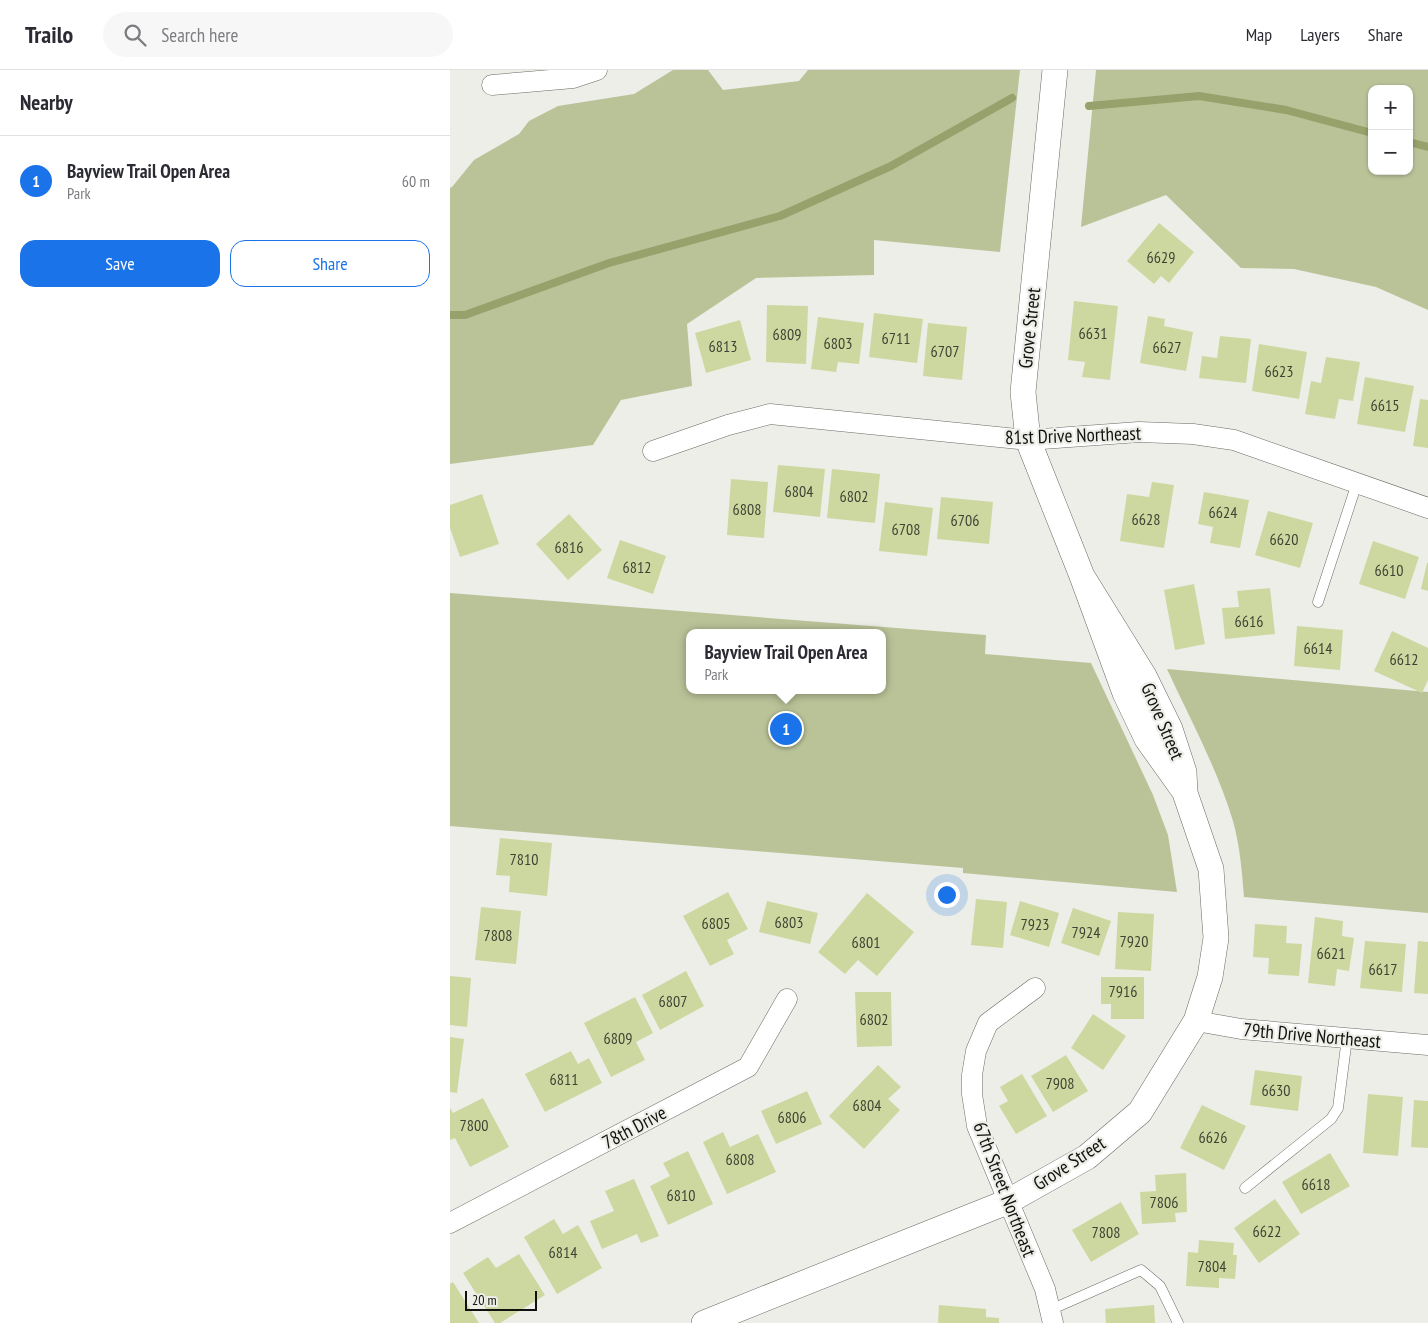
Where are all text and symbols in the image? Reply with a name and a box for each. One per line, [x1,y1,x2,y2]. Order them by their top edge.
search box [103,12,453,57]
text: Trailo [25,19,73,50]
icon: search [121,21,149,49]
text: Search here [161,23,238,47]
text: Map [1246,23,1272,46]
text: Layers [1300,23,1340,46]
text: Share [1368,23,1403,46]
map controls [1368,85,1413,175]
button: + [1368,85,1413,130]
text: Nearby [20,89,73,116]
button: − [1368,130,1413,175]
text: Bayview Trail Open Area [67,159,230,183]
text: 1 [32,171,40,191]
text: 60 m [402,171,430,191]
text: Park [67,183,91,203]
button: Save [20,240,220,287]
button: Share [230,240,430,287]
house number: 6629 [1147,247,1175,267]
street label: Grove Street [1013,286,1045,370]
house number: 6631 [1079,323,1107,343]
house number: 6809 [773,324,801,344]
house number: 6711 [882,328,910,348]
house number: 6803 [824,333,852,353]
house number: 6813 [709,336,737,356]
house number: 6627 [1153,337,1181,357]
house number: 6707 [931,341,959,361]
house number: 6623 [1265,361,1293,381]
house number: 6615 [1371,395,1399,415]
street label: 81st Drive Northeast [1005,421,1142,449]
house number: 6804 [785,481,813,501]
house number: 6802 [840,486,868,506]
house number: 6808 [733,499,761,519]
house number: 6624 [1209,502,1237,522]
house number: 6628 [1132,509,1160,529]
house number: 6706 [951,510,979,530]
house number: 6708 [892,519,920,539]
house number: 6620 [1270,529,1298,549]
house number: 6816 [555,537,583,557]
house number: 6812 [623,557,651,577]
house number: 6610 [1375,560,1403,580]
house number: 6616 [1235,611,1263,631]
popup [686,629,886,694]
house number: 6614 [1304,638,1332,658]
text: Bayview Trail Open Area [704,640,868,664]
house number: 6612 [1390,649,1418,669]
text: Park [704,664,728,684]
street label: Grove Street [1136,679,1190,764]
pin: 1 [770,710,802,748]
house number: 7810 [510,849,538,869]
your location [934,882,960,908]
house number: 6803 [775,912,803,932]
house number: 6805 [702,913,730,933]
house number: 7923 [1021,914,1049,934]
house number: 7924 [1072,922,1100,942]
house number: 7808 [484,925,512,945]
house number: 7920 [1120,931,1148,951]
house number: 6801 [852,932,880,952]
house number: 6621 [1317,943,1345,963]
house number: 6617 [1369,959,1397,979]
house number: 7916 [1109,981,1137,1001]
house number: 6807 [659,991,687,1011]
house number: 6802 [860,1009,888,1029]
street label: 79th Drive Northeast [1242,1017,1383,1053]
house number: 6809 [604,1028,632,1048]
house number: 6811 [550,1069,578,1089]
house number: 7908 [1046,1073,1074,1093]
house number: 6630 [1262,1080,1290,1100]
house number: 6804 [853,1095,881,1115]
street label: 78th Drive [598,1100,670,1154]
house number: 6806 [778,1107,806,1127]
house number: 7800 [460,1115,488,1135]
street label: 67th Street Northeast [968,1118,1042,1261]
house number: 6626 [1199,1127,1227,1147]
street label: Grove Street [1028,1130,1110,1195]
house number: 6808 [726,1149,754,1169]
house number: 6618 [1302,1174,1330,1194]
house number: 6810 [667,1185,695,1205]
house number: 7806 [1150,1192,1178,1212]
house number: 6622 [1253,1221,1281,1241]
house number: 7808 [1092,1222,1120,1242]
house number: 6814 [549,1242,577,1262]
house number: 7804 [1198,1256,1226,1276]
scale bar [465,1288,538,1311]
text: 20 m [472,1291,497,1309]

